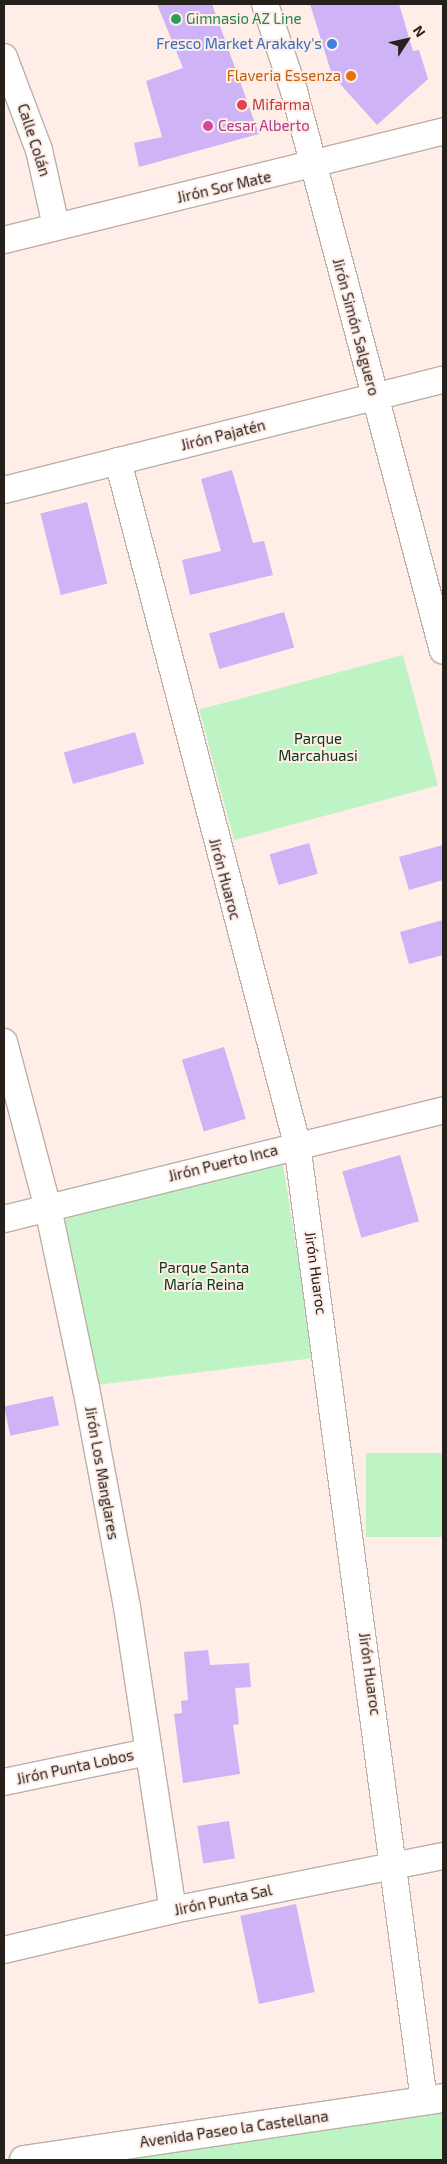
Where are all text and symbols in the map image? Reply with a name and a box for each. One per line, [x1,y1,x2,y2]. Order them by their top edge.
place label: Gimnasio AZ Line [186,10,302,28]
marker: Gimnasio AZ Line [170,13,182,25]
north arrow [382,15,432,65]
text: N [410,22,430,40]
place label: Fresco Market Arakaky's [156,35,322,53]
marker: Fresco Market Arakaky's [326,38,338,50]
place label: Flaveria Essenza [227,67,341,85]
marker: Flaveria Essenza [345,70,357,82]
place label: Mifarma [252,96,310,114]
marker: Mifarma [236,99,248,111]
street label: Calle Colán [14,101,54,179]
place label: Cesar Alberto [218,117,310,135]
marker: Cesar Alberto [202,120,214,132]
street label: Jirón Sor Mate [175,167,273,207]
street label: Jirón Simón Salguero [329,256,383,398]
street label: Jirón Pajatén [179,416,267,454]
park label: Parque Marcahuasi [278,729,358,764]
street label: Jirón Huaroc [205,836,245,922]
street label: Jirón Puerto Inca [166,1141,280,1185]
street label: Jirón Huaroc [301,1230,331,1316]
park label: Parque Santa María Reina [159,1258,249,1293]
street label: Jirón Los Manglares [81,1405,123,1541]
street label: Jirón Huaroc [355,1631,385,1717]
street label: Jirón Punta Lobos [15,1746,135,1788]
street label: Jirón Punta Sal [172,1881,274,1919]
street label: Avenida Paseo la Castellana [138,2107,330,2151]

